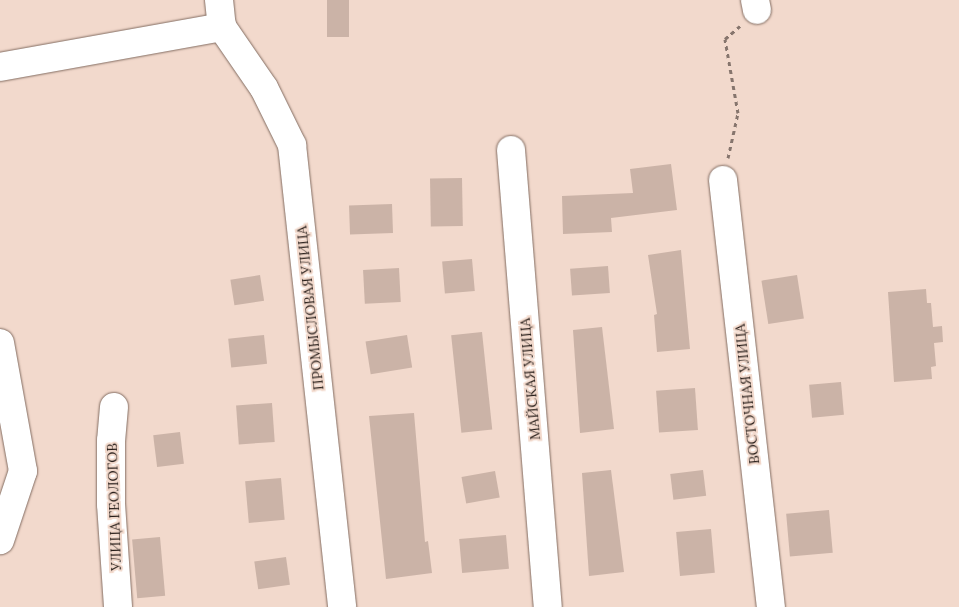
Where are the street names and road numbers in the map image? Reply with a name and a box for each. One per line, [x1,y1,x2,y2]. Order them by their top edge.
street label: ПРОМЫСЛОВАЯ УЛИЦА [293,225,327,391]
street label: МАЙСКАЯ УЛИЦА [516,317,544,441]
street label: ВОСТОЧНАЯ УЛИЦА [731,323,763,465]
street label: УЛИЦА ГЕОЛОГОВ [103,443,125,571]

